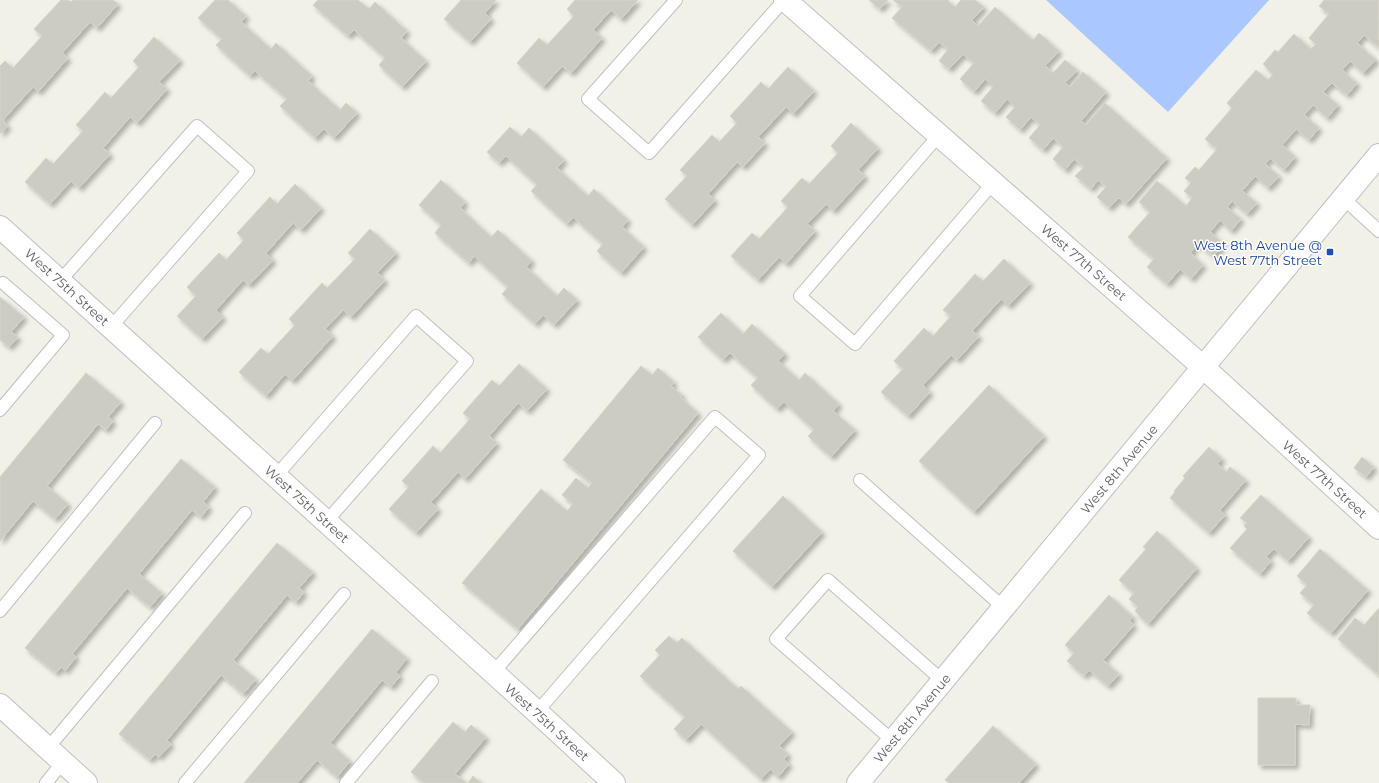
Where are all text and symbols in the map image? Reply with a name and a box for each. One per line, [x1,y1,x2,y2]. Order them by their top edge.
street label: West 77th Street [1038,220,1130,304]
place label: West 8th Avenue @ West 77th Street [1194,237,1322,268]
street label: West 75th Street [21,245,113,329]
marker: West 8th Avenue @ West 77th Street [1325,247,1335,257]
street label: West 8th Avenue [1077,421,1161,517]
street label: West 77th Street [1279,437,1371,521]
street label: West 75th Street [261,462,353,546]
street label: West 8th Avenue [870,670,954,766]
street label: West 75th Street [501,680,593,764]

